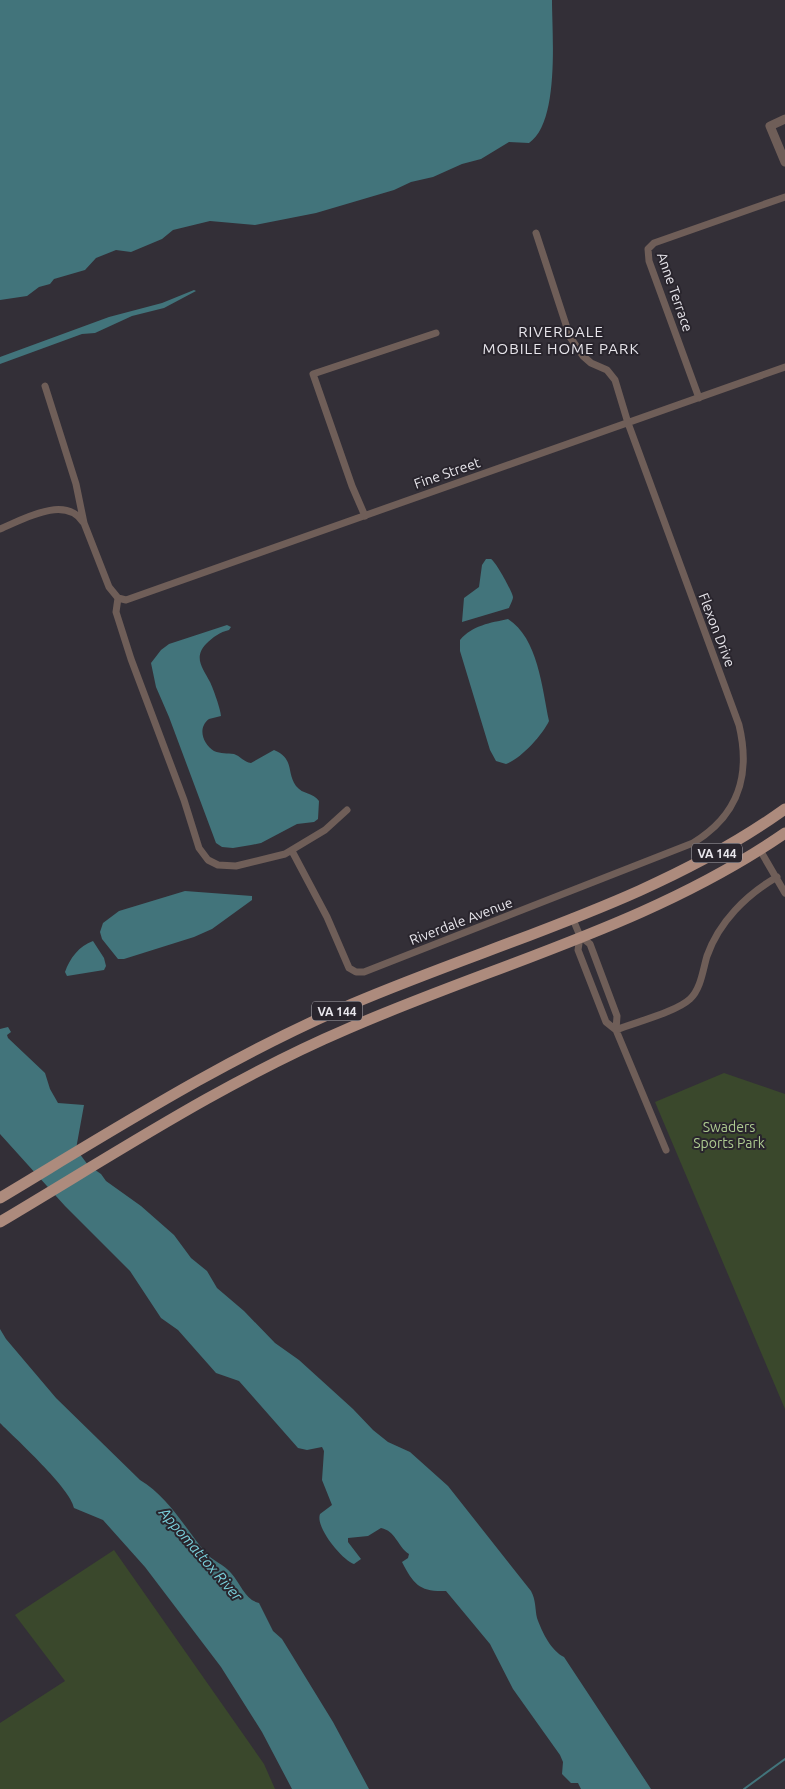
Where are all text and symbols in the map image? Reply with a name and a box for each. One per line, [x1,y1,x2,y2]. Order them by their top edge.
street label: Anne Terrace [654,250,696,334]
district label: RIVERDALE MOBILE HOME PARK [482,323,640,357]
street label: Fine Street [412,454,483,492]
street label: Flexon Drive [696,591,738,669]
road number: VA 144 [692,844,742,862]
street label: Riverdale Avenue [407,894,515,948]
road number: VA 144 [312,1001,362,1020]
park label: Swaders Sports Park [693,1119,765,1151]
water label: Appomattox River [155,1503,247,1605]

